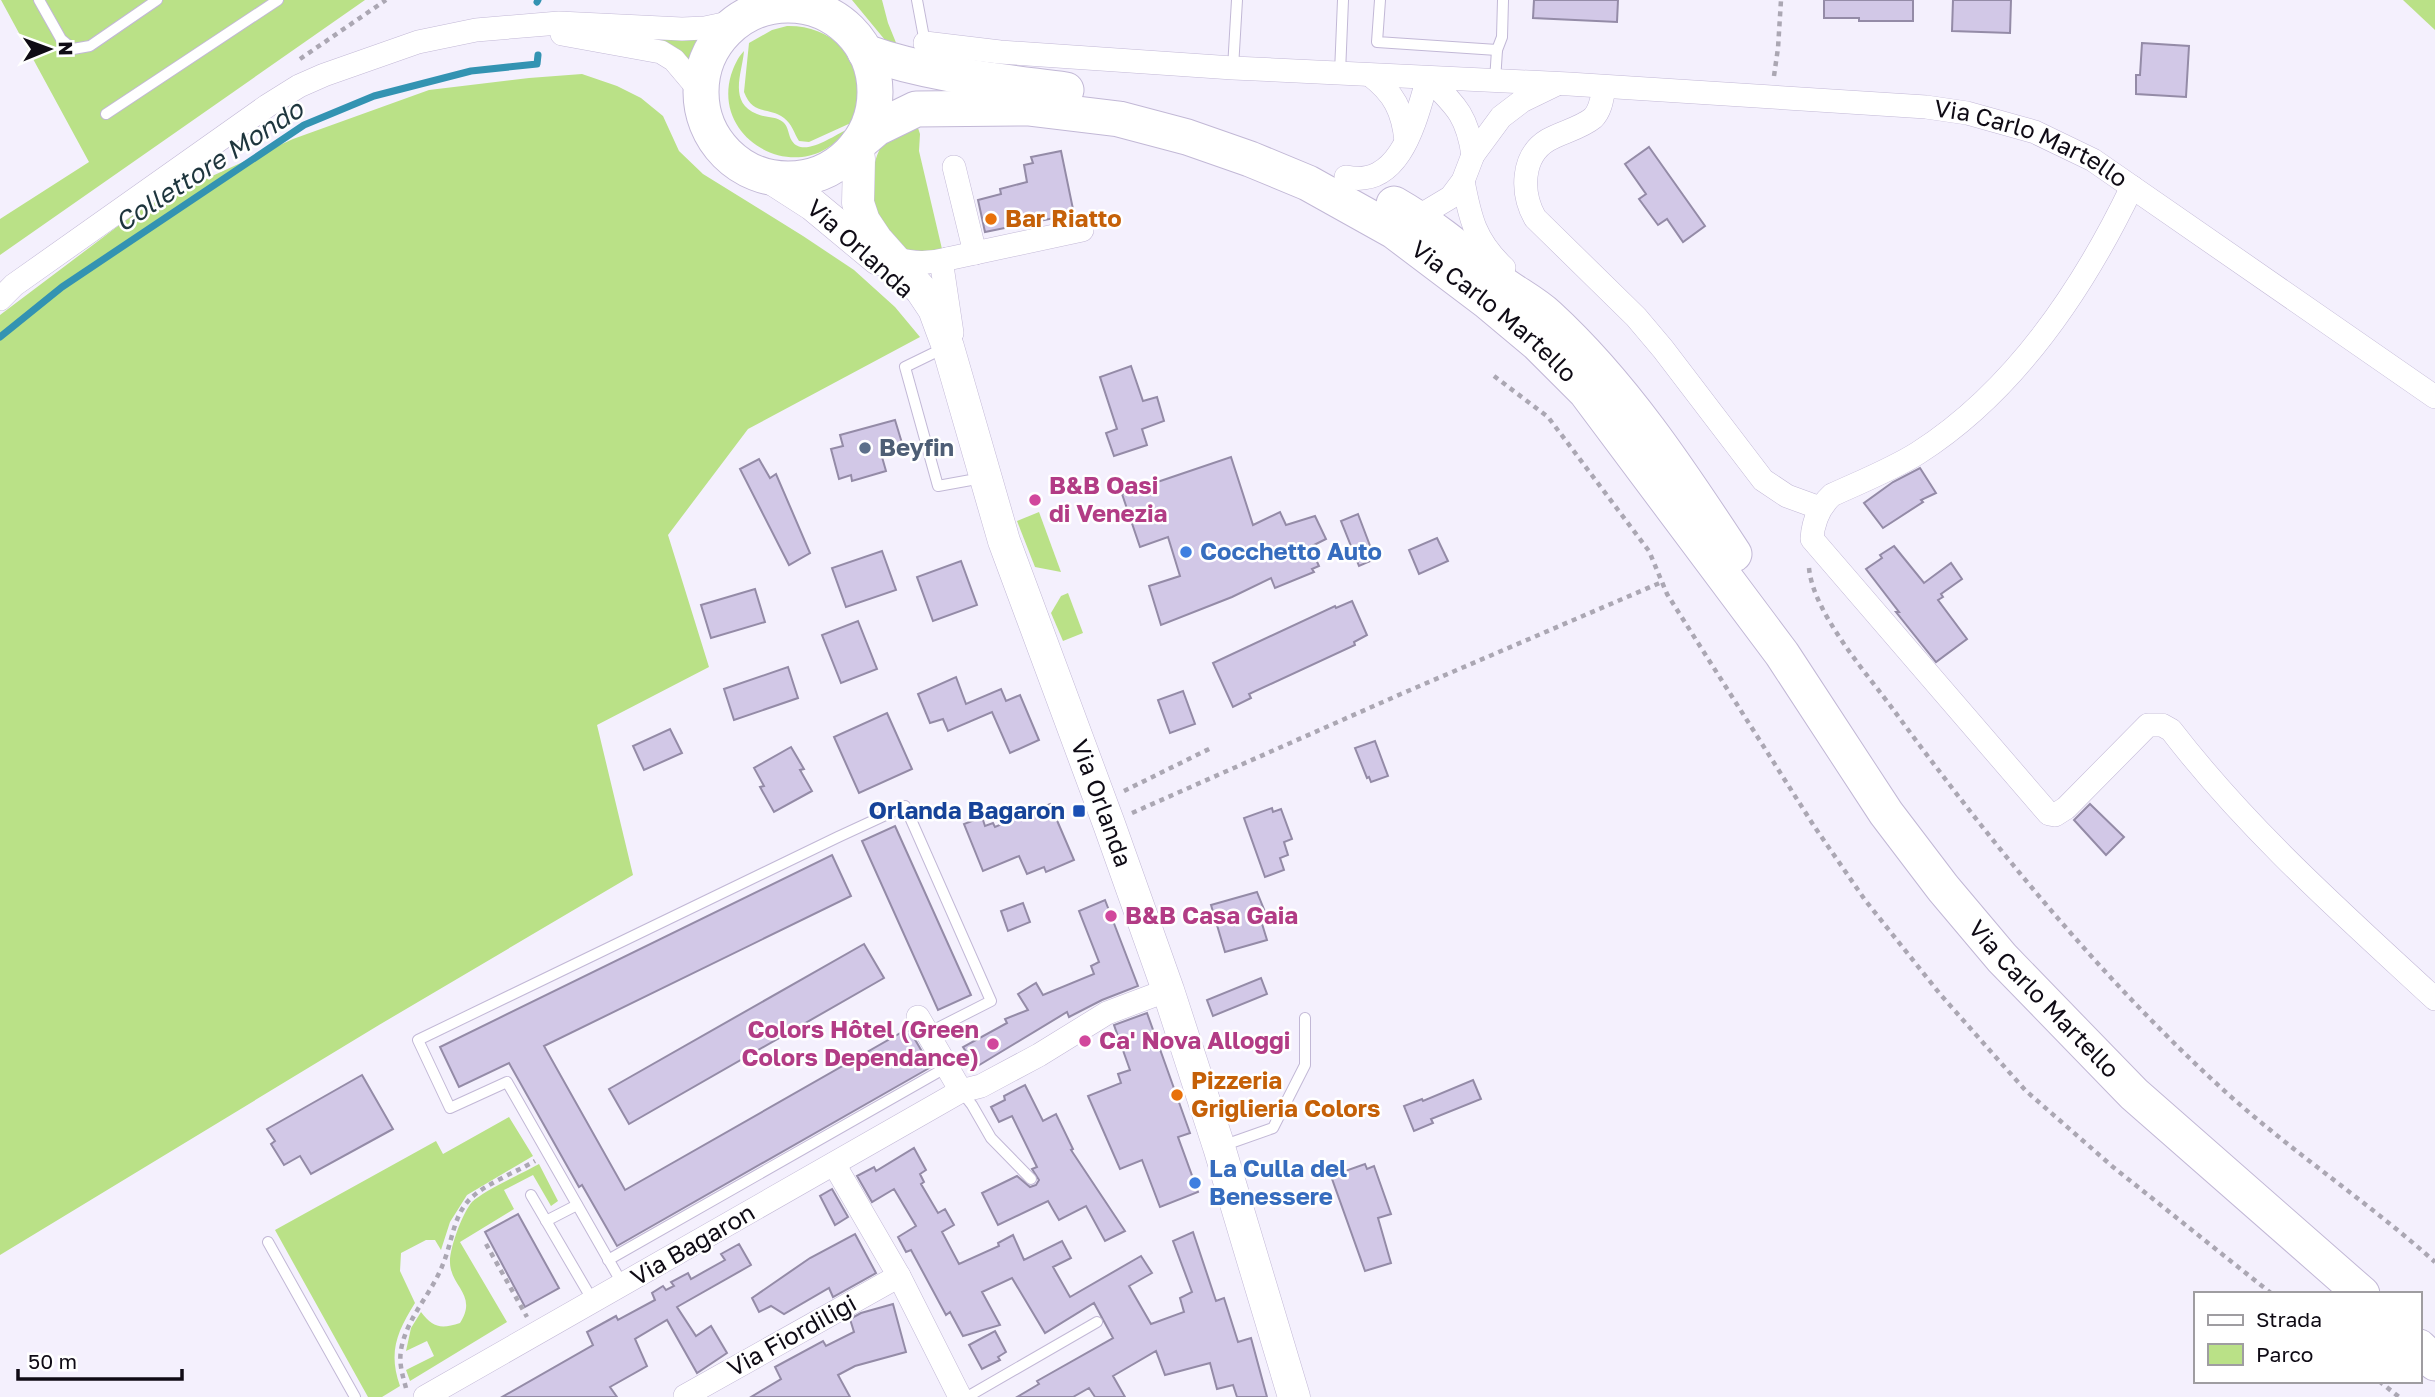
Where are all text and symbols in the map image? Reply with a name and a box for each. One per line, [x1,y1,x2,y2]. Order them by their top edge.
north arrow [14,14,84,84]
text: N [55,41,78,56]
water label: Collettore Mondo [109,92,310,238]
street label: Via Carlo Martello [1933,92,2134,193]
street label: Via Orlanda [802,192,920,303]
place label: Bar Riatto [1005,203,1122,232]
marker: Bar Riatto [983,211,999,227]
street label: Via Carlo Martello [1406,233,1584,387]
place label: Beyfin [879,432,954,461]
marker: Beyfin [857,440,873,456]
place label: B&B Oasi di Venezia [1049,470,1167,527]
marker: B&B Oasi di Venezia [1027,492,1043,508]
place label: Cocchetto Auto [1200,536,1382,565]
marker: Cocchetto Auto [1178,544,1194,560]
street label: Via Orlanda [1066,735,1139,870]
place label: Orlanda Bagaron [869,795,1065,824]
marker: Orlanda Bagaron [1071,803,1087,819]
place label: B&B Casa Gaia [1125,900,1298,929]
marker: B&B Casa Gaia [1103,908,1119,924]
street label: Via Carlo Martello [1963,913,2126,1083]
place label: Colors Hôtel (Green Colors Dependance) [741,1014,979,1071]
place label: Ca' Nova Alloggi [1099,1025,1290,1054]
marker: Ca' Nova Alloggi [1077,1033,1093,1049]
marker: Colors Hôtel (Green Colors Dependance) [985,1036,1001,1052]
place label: Pizzeria Griglieria Colors [1191,1065,1381,1122]
marker: Pizzeria Griglieria Colors [1169,1087,1185,1103]
place label: La Culla del Benessere [1209,1153,1347,1210]
marker: La Culla del Benessere [1187,1175,1203,1191]
street label: Via Bagaron [625,1197,759,1291]
street label: Via Fiordiligi [722,1287,861,1382]
legend [2194,1292,2421,1383]
text: Strada [2256,1306,2322,1332]
scale bar [18,1338,182,1382]
text: Parco [2256,1341,2313,1367]
text: 50 m [28,1348,77,1374]

